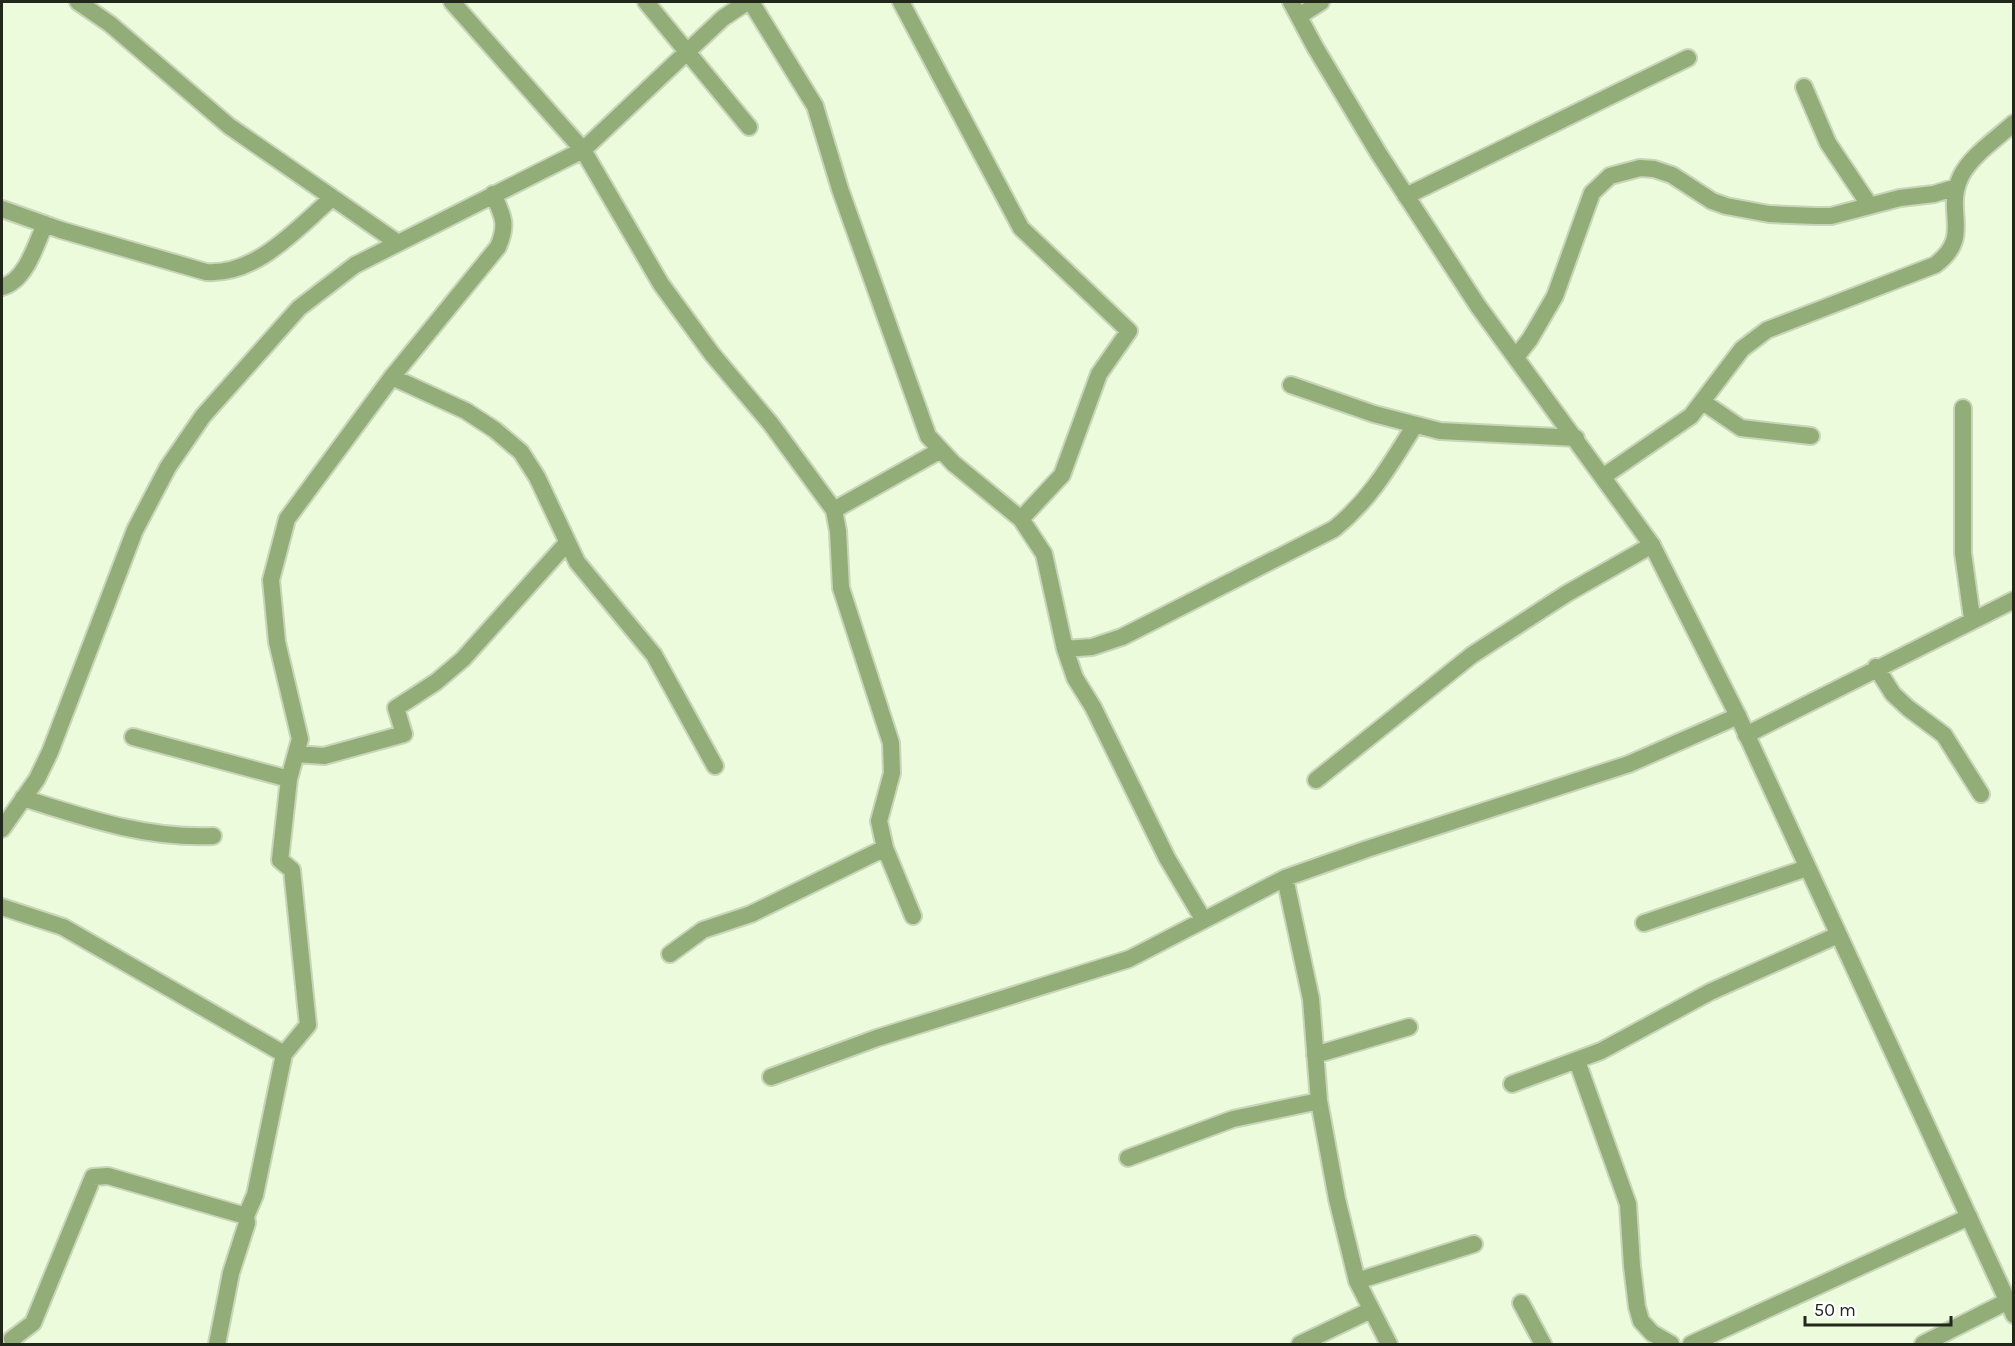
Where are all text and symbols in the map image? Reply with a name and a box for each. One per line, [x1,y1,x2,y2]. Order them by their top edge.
scale bar [1805,1289,1950,1327]
text: 50 m [1814,1299,1856,1321]

